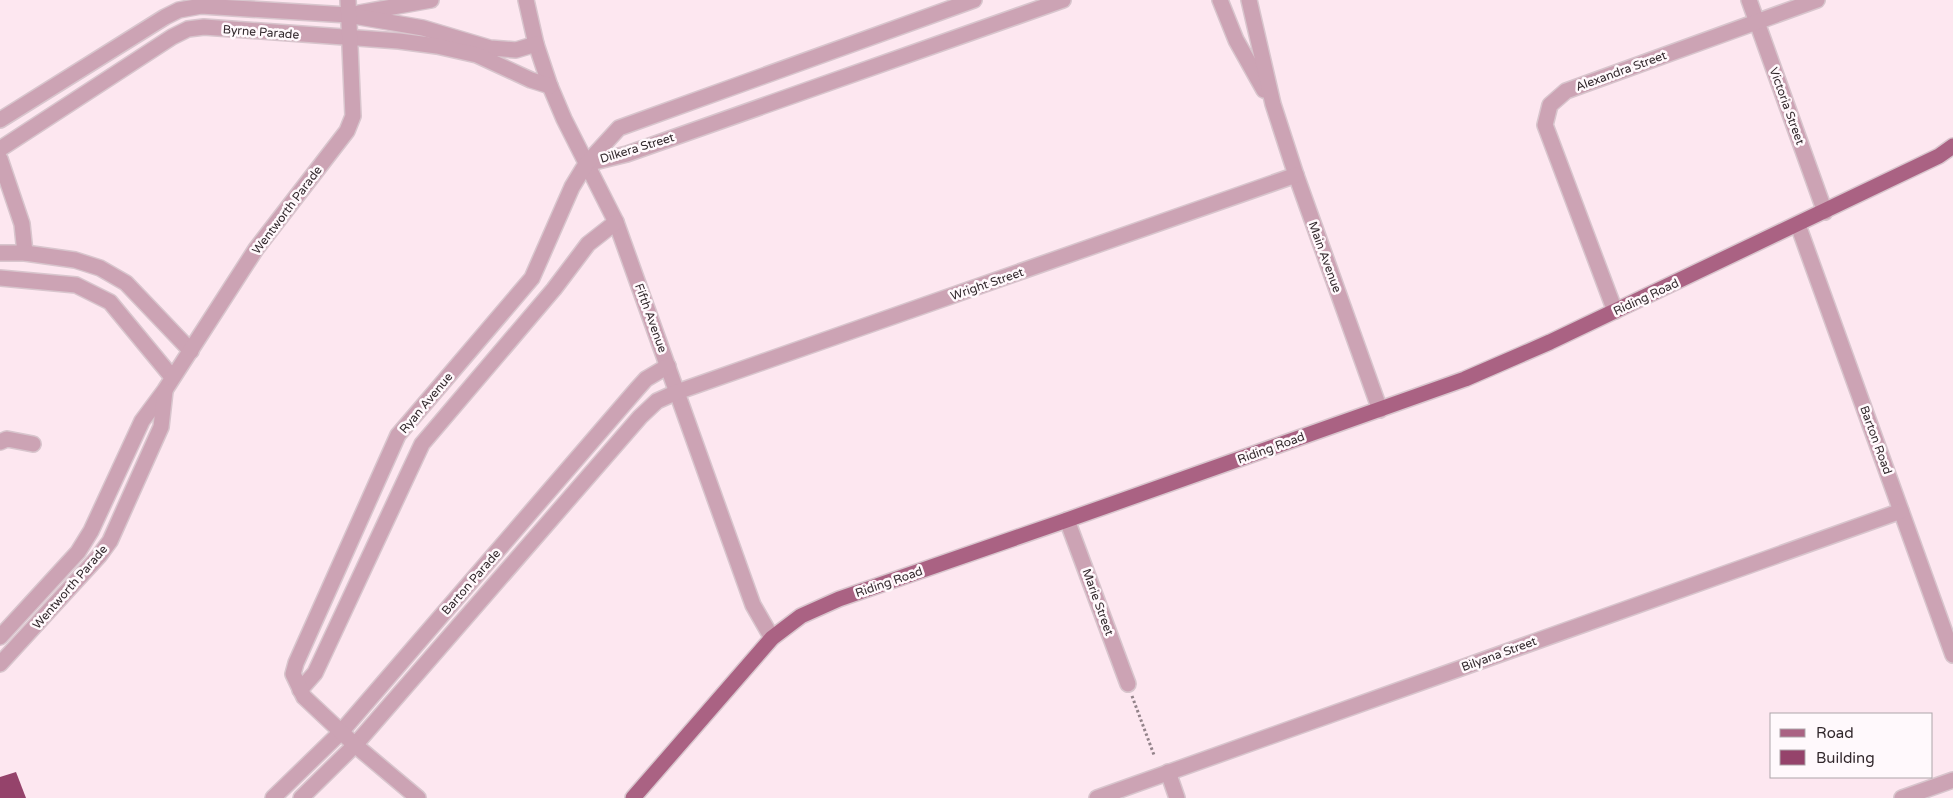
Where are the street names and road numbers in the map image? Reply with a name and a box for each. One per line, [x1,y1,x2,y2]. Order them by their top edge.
street label: Byrne Parade [222,22,300,42]
street label: Alexandra Street [1574,48,1669,94]
street label: Victoria Street [1767,65,1808,147]
street label: Dilkera Street [598,130,676,166]
street label: Wentworth Parade [249,163,325,257]
street label: Main Avenue [1306,220,1344,295]
street label: Wright Street [949,265,1026,303]
street label: Riding Road [1611,276,1681,318]
street label: Fifth Avenue [632,282,670,355]
street label: Ryan Avenue [397,370,456,436]
street label: Barton Road [1857,404,1895,476]
street label: Riding Road [1236,429,1306,467]
street label: Wentworth Parade [30,542,110,632]
street label: Barton Parade [439,546,503,618]
street label: Riding Road [854,564,924,600]
street label: Marie Street [1079,567,1117,638]
street label: Bilyana Street [1460,634,1539,674]

